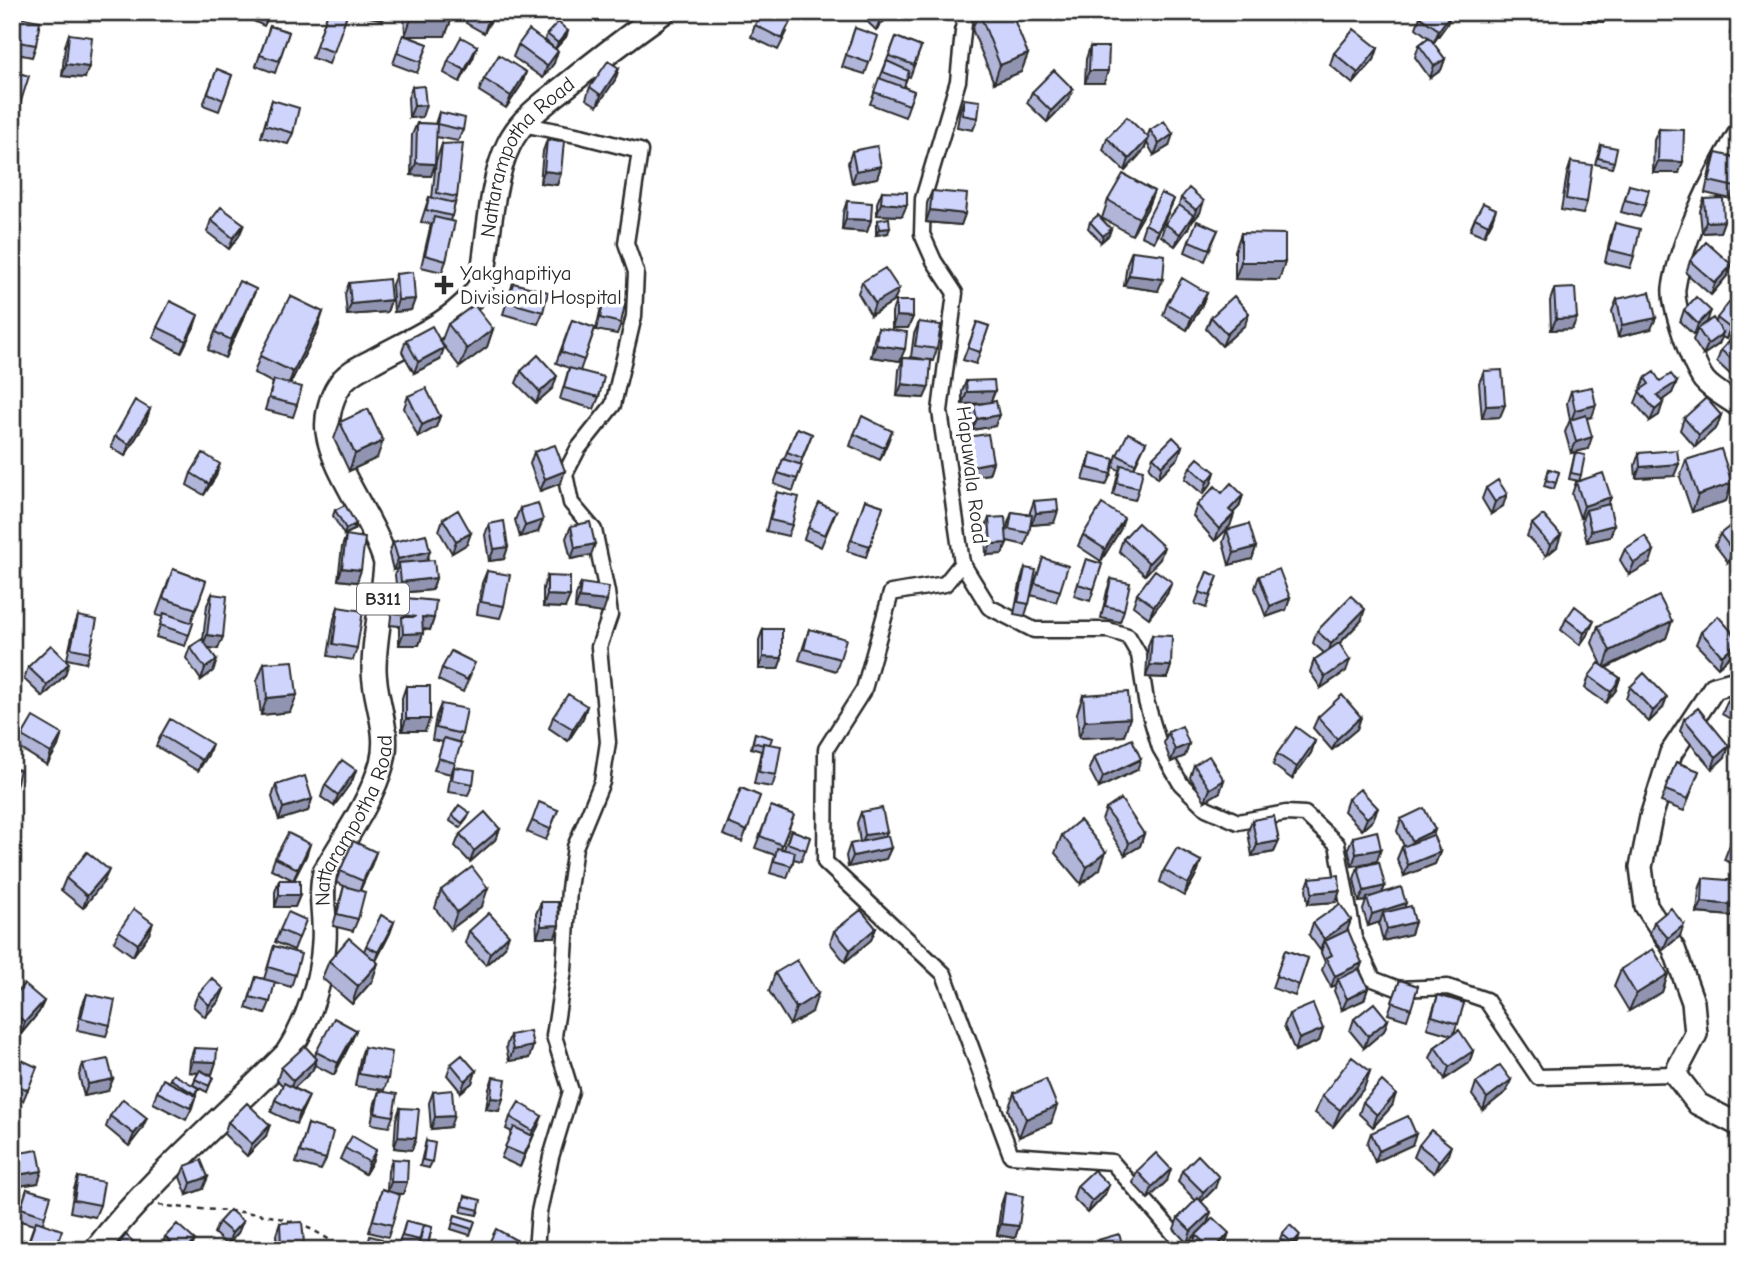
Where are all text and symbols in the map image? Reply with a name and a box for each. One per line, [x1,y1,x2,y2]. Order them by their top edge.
street label: Nattarampotha Road [476,72,579,239]
place label: Yakghapitiya Divisional Hospital [460,261,622,309]
marker: Yakghapitiya Divisional Hospital [434,275,454,295]
street label: Hapuwala Road [952,405,992,545]
road number: B311 [357,584,409,614]
street label: Nattarampotha Road [310,735,397,906]

